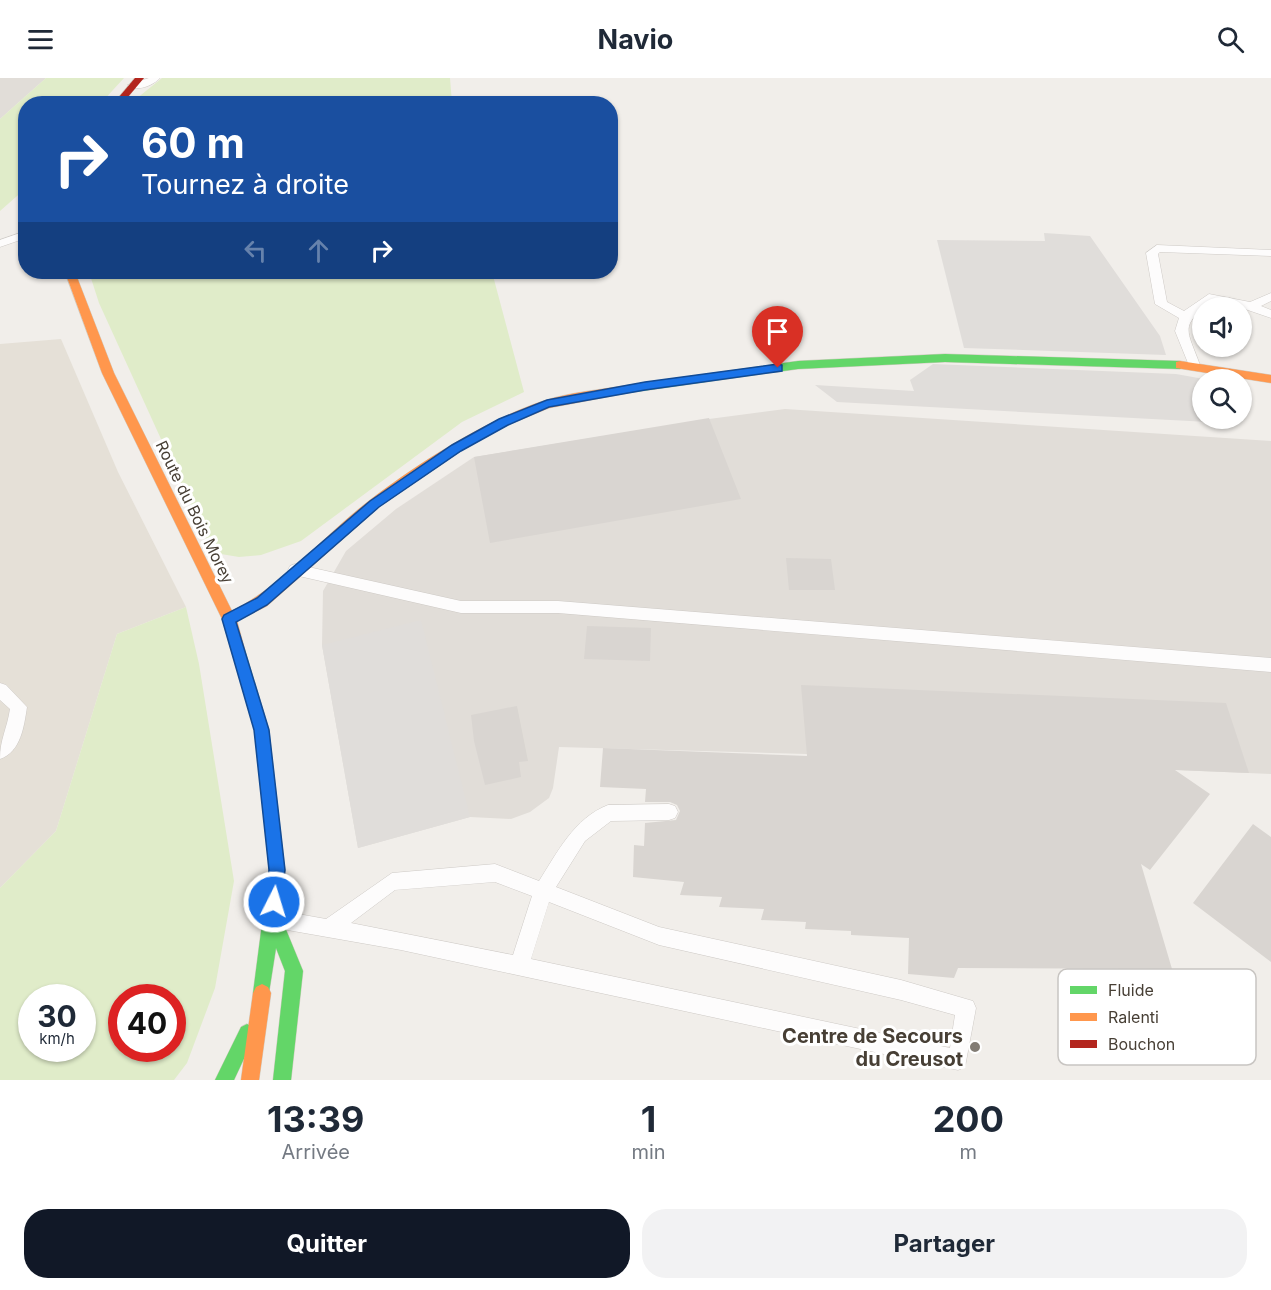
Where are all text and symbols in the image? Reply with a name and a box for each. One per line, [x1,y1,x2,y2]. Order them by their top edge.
icon: menu [24,23,57,56]
text: Navio [598,23,673,56]
icon: search [1214,23,1247,56]
text: 60 m [141,117,245,168]
icon: right [42,120,120,198]
text: Tournez à droite [141,168,349,201]
icon: left [239,234,272,267]
icon: ahead [302,234,335,267]
icon: right [365,234,398,267]
map controls [1192,297,1252,429]
button: sound [1192,297,1252,357]
pin [752,306,803,368]
icon: arrive [761,315,794,348]
button: search [1192,369,1252,429]
street label: Route du Bois Morey [152,437,238,587]
position arrow [242,870,306,934]
legend [1058,969,1256,1065]
text: Fluide [1108,980,1154,1000]
speed limit sign: 40 [108,984,186,1062]
text: 30 [37,998,77,1034]
text: Ralenti [1108,1007,1159,1027]
place label: Centre de Secours du Creusot [782,1024,963,1071]
text: km/h [39,1029,75,1048]
text: Bouchon [1108,1034,1175,1054]
marker: Centre de Secours du Creusot [968,1040,982,1054]
text: 13:39 [267,1097,364,1141]
text: 1 [641,1097,656,1141]
text: 200 [933,1097,1004,1141]
text: Arrivée [281,1140,350,1164]
text: min [631,1140,666,1164]
text: m [960,1140,977,1164]
button: Quitter [24,1209,630,1278]
button: Partager [642,1209,1247,1278]

